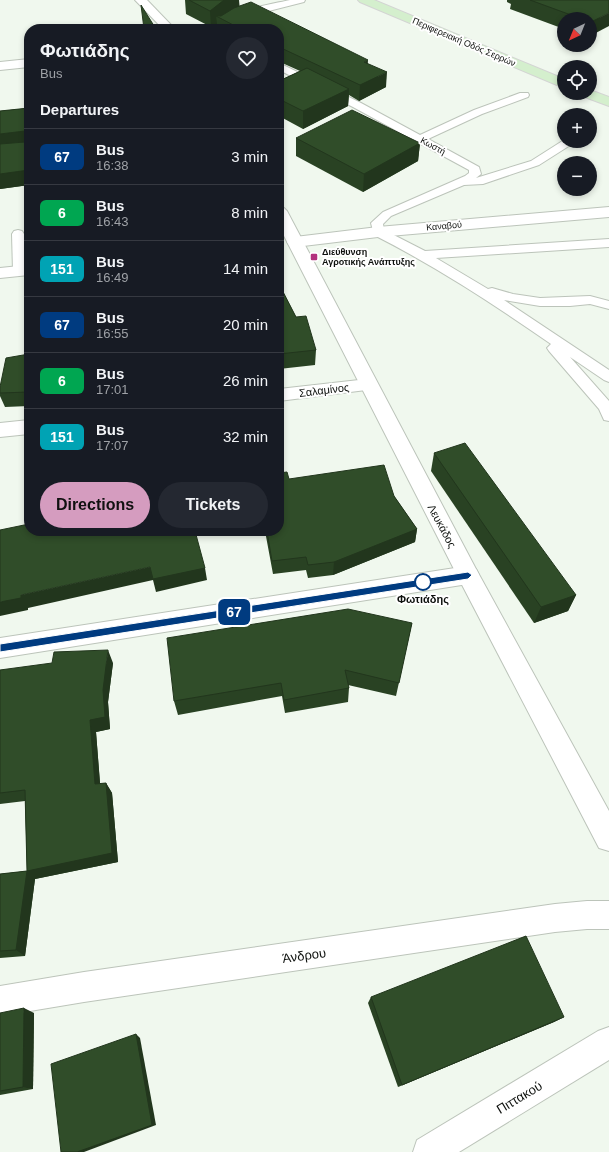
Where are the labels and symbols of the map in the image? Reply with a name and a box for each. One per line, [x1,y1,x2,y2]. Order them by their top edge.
north arrow [557,12,597,52]
street label: Περιφερειακή Οδός Σερρών [411,16,518,68]
street label: Κωστή [419,135,447,157]
street label: Καναβού [426,219,462,233]
place label: Διεύθυνση Αγροτικής Ανάπτυξης [322,247,415,267]
marker: Διεύθυνση Αγροτικής Ανάπτυξης [309,252,319,262]
street label: Σαλαμίνος [298,381,350,399]
street label: Λευκάδος [426,502,458,550]
marker: Φωτιάδης [414,573,432,591]
place label: Φωτιάδης [397,593,449,606]
line badge: 67 [216,599,252,625]
street label: Άνδρου [281,945,327,966]
street label: Πιττακού [494,1078,545,1117]

